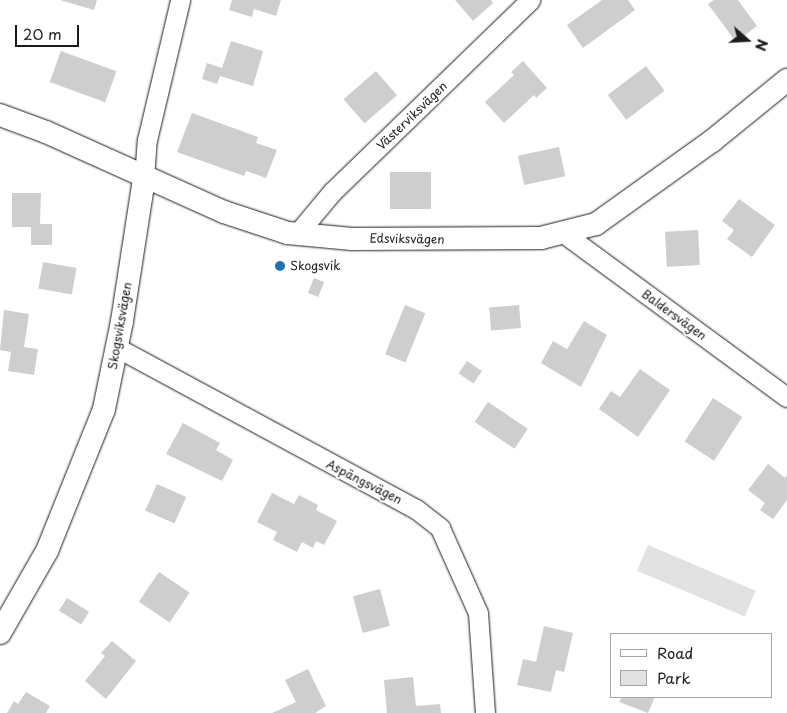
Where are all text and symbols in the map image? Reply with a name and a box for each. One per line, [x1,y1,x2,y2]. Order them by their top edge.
scale bar [18,15,81,47]
north arrow [722,15,772,65]
text: 20 m [23,22,62,45]
text: N [750,36,773,54]
street label: Västerviksvägen [374,79,450,153]
street label: Edsviksvägen [369,231,445,247]
place label: Skogsvik [290,259,340,273]
marker: Skogsvik [274,260,286,272]
street label: Skogsviksvägen [105,281,135,371]
street label: Baldersvägen [639,287,709,343]
street label: Aspängsvägen [324,457,404,507]
legend [610,633,772,698]
text: Road [657,641,693,664]
text: Park [657,666,691,689]

